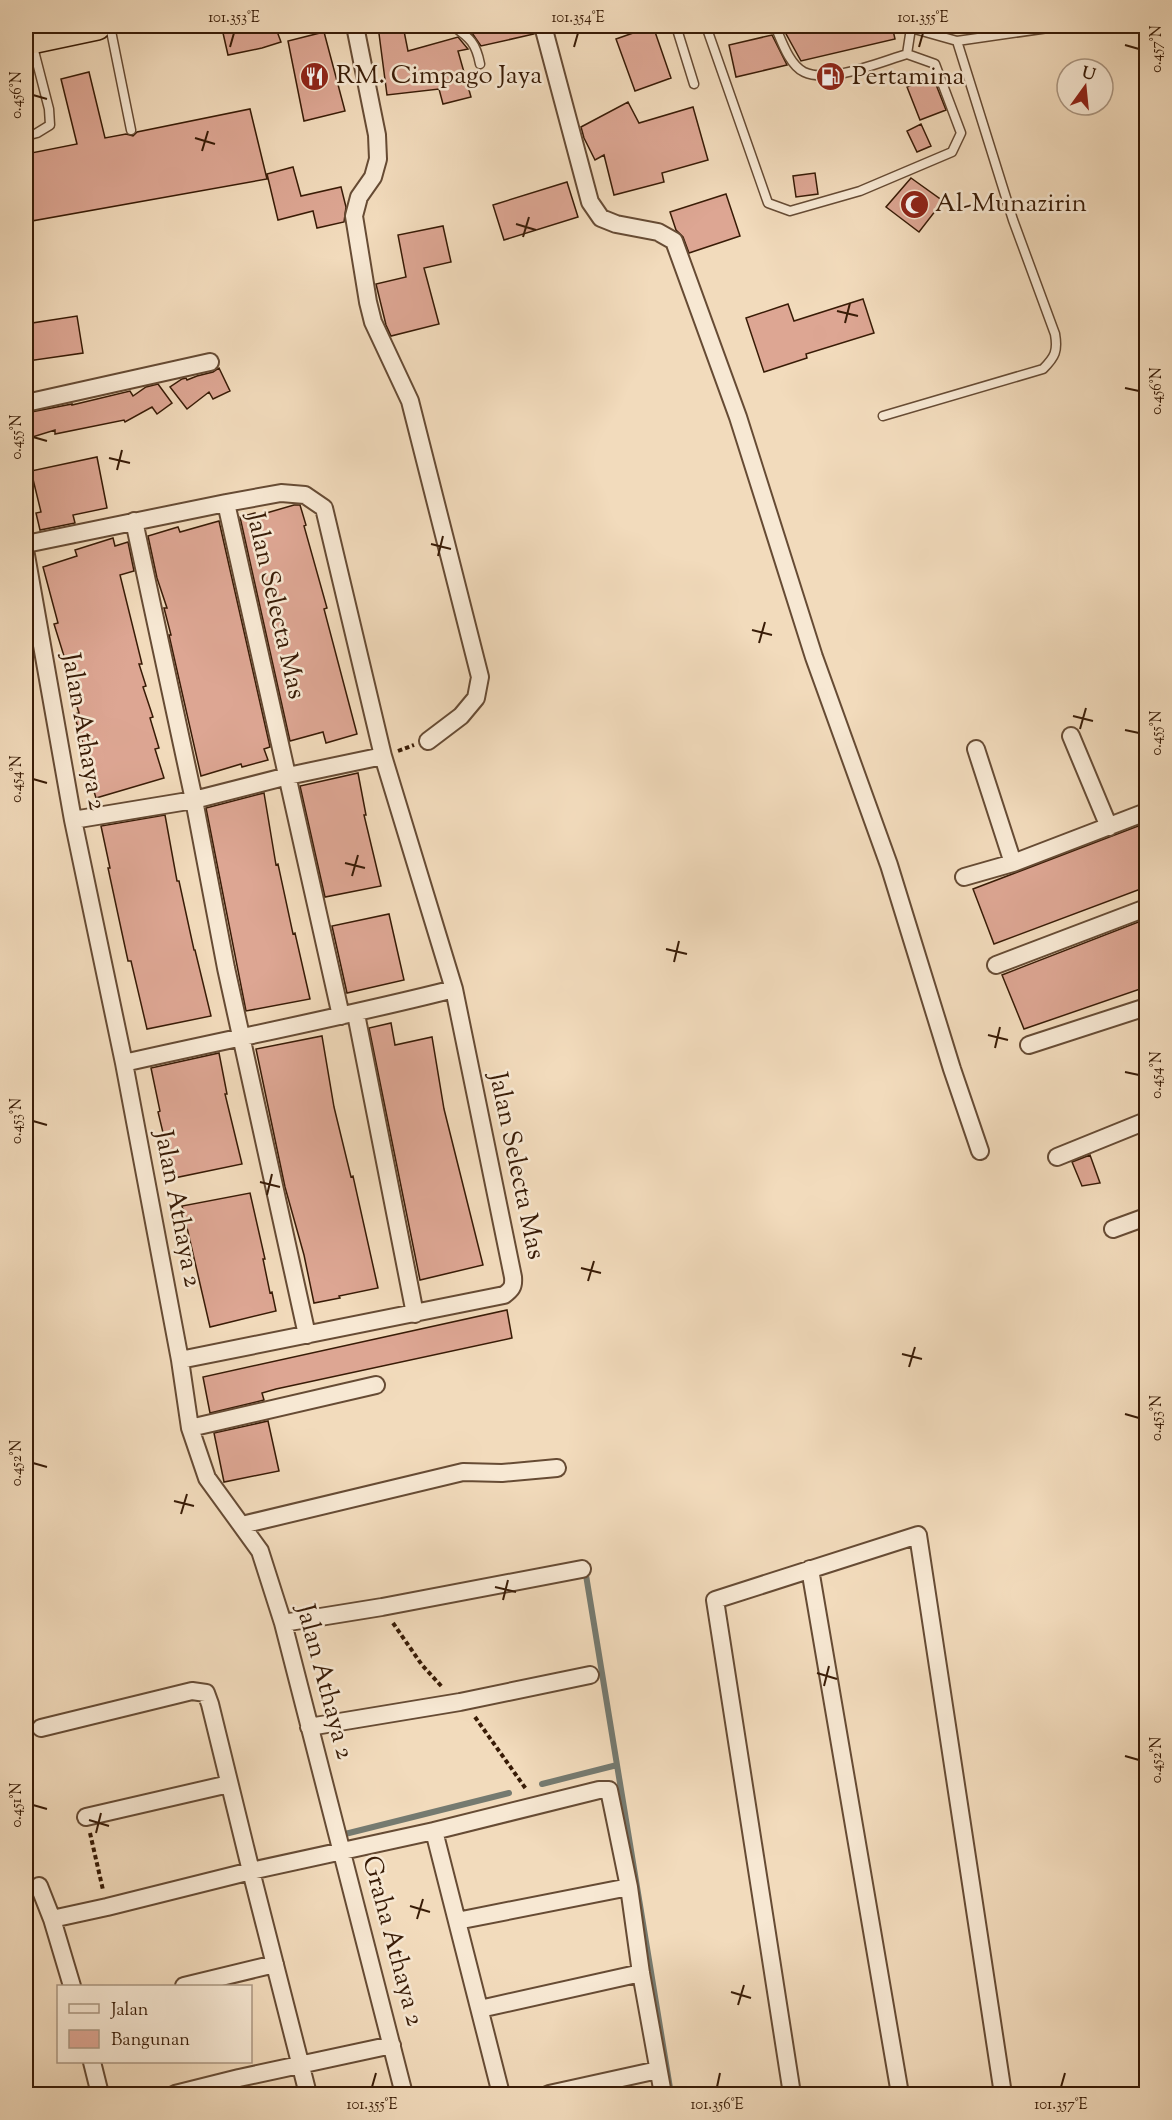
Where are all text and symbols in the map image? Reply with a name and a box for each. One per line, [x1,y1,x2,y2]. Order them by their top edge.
text: 101.353°E [208,8,260,29]
text: 101.354°E [551,8,605,29]
text: 101.355°E [897,8,949,29]
text: 0.457°N [1147,25,1168,73]
north arrow [1055,57,1115,117]
place label: RM. Cimpago Jaya [336,58,542,95]
place label: Pertamina [852,59,965,96]
restaurant icon: RM. Cimpago Jaya [299,60,331,92]
fuel station icon: Pertamina [815,61,847,93]
text: U [1079,62,1098,88]
text: 0.456°N [7,71,28,119]
place label: Al-Munazirin [935,186,1087,223]
mosque icon: Al-Munazirin [898,188,930,220]
text: 0.456°N [1147,367,1168,415]
text: 0.455°N [7,414,28,460]
street label: Jalan Selecta Mas [235,507,314,703]
street label: Jalan Athaya 2 [51,649,115,813]
text: 0.455°N [1147,710,1168,756]
text: 0.454°N [7,755,28,803]
text: 0.454°N [1147,1051,1168,1099]
street label: Jalan Selecta Mas [478,1067,554,1263]
text: 0.453°N [7,1098,28,1144]
street label: Jalan Athaya 2 [143,1125,210,1291]
text: 0.453°N [1147,1395,1168,1441]
text: 0.452°N [7,1440,28,1486]
street label: Jalan Athaya 2 [285,1599,362,1764]
text: 0.452°N [1147,1737,1168,1783]
text: 0.451°N [7,1782,28,1827]
street label: Graha Athaya 2 [351,1852,433,2030]
legend [57,1985,252,2063]
text: Jalan [110,1998,149,2024]
text: Bangunan [111,2028,190,2054]
text: 101.355°E [346,2095,398,2116]
text: 101.356°E [690,2095,744,2116]
text: 101.357°E [1034,2095,1088,2116]

